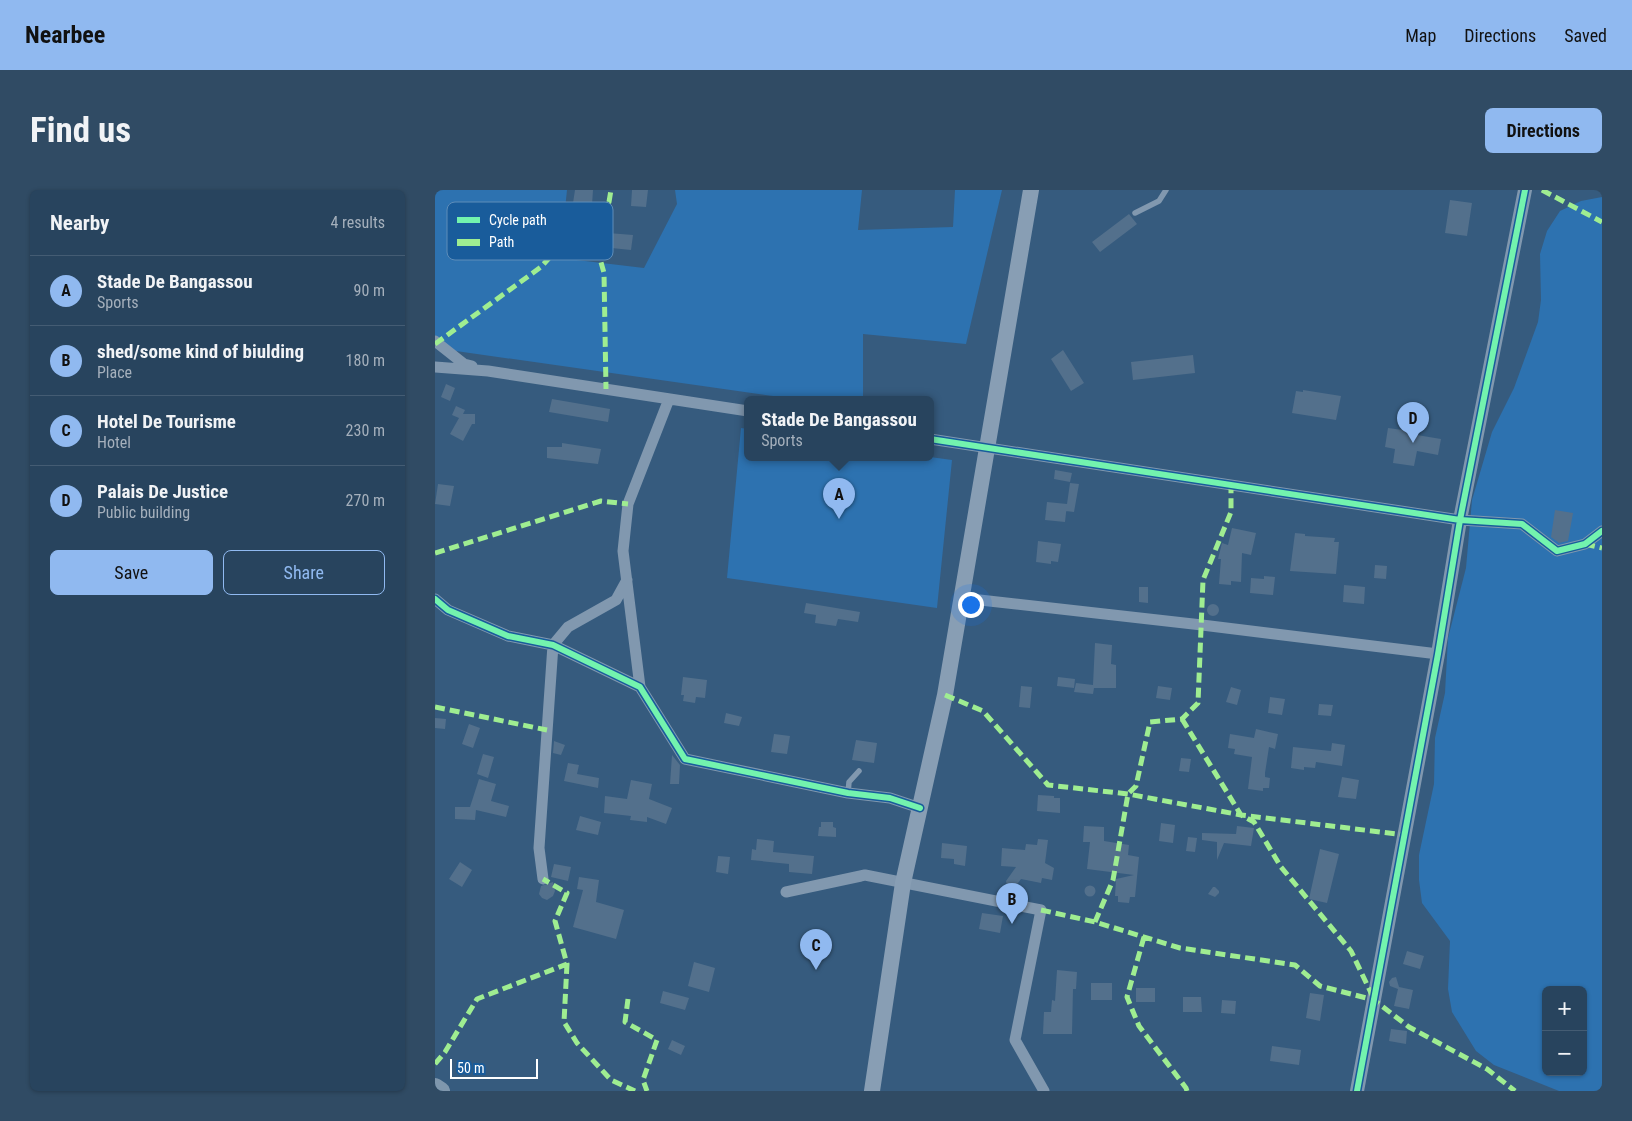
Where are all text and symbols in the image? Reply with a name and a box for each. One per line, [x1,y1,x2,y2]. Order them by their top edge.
text: Nearbee [25,21,105,49]
text: Map [1405,25,1436,46]
text: Directions [1464,25,1536,46]
text: Saved [1564,25,1607,46]
button: Directions [1485,108,1602,153]
text: Find us [30,110,131,151]
legend [447,202,613,260]
text: Nearby [50,211,109,235]
text: Cycle path [489,212,547,228]
text: 4 results [330,213,385,232]
text: Path [489,234,514,250]
text: Stade De Bangassou [97,270,253,293]
text: A [61,281,71,300]
text: 90 m [353,281,385,300]
text: Sports [97,293,139,312]
text: shed/some kind of biulding [97,340,304,363]
text: B [62,351,70,370]
text: 180 m [346,351,385,370]
text: Place [97,363,132,382]
popup [744,396,934,461]
pin: D [1397,402,1429,443]
text: Stade De Bangassou [761,408,917,431]
text: Hotel De Tourisme [97,410,236,433]
text: C [61,421,71,440]
text: 230 m [346,421,385,440]
text: Sports [761,431,803,450]
text: Hotel [97,433,131,452]
pin: A [823,478,855,519]
text: Palais De Justice [97,480,228,503]
text: D [61,491,71,510]
text: 270 m [346,491,385,510]
text: Public building [97,503,190,522]
button: Save [50,550,213,595]
button: Share [223,550,385,595]
your location [958,592,984,618]
pin: B [996,883,1028,924]
pin: C [800,929,832,970]
map controls [1542,986,1587,1076]
button: + [1542,986,1587,1031]
button: − [1542,1031,1587,1076]
scale bar [450,1056,537,1079]
text: 50 m [457,1060,485,1076]

